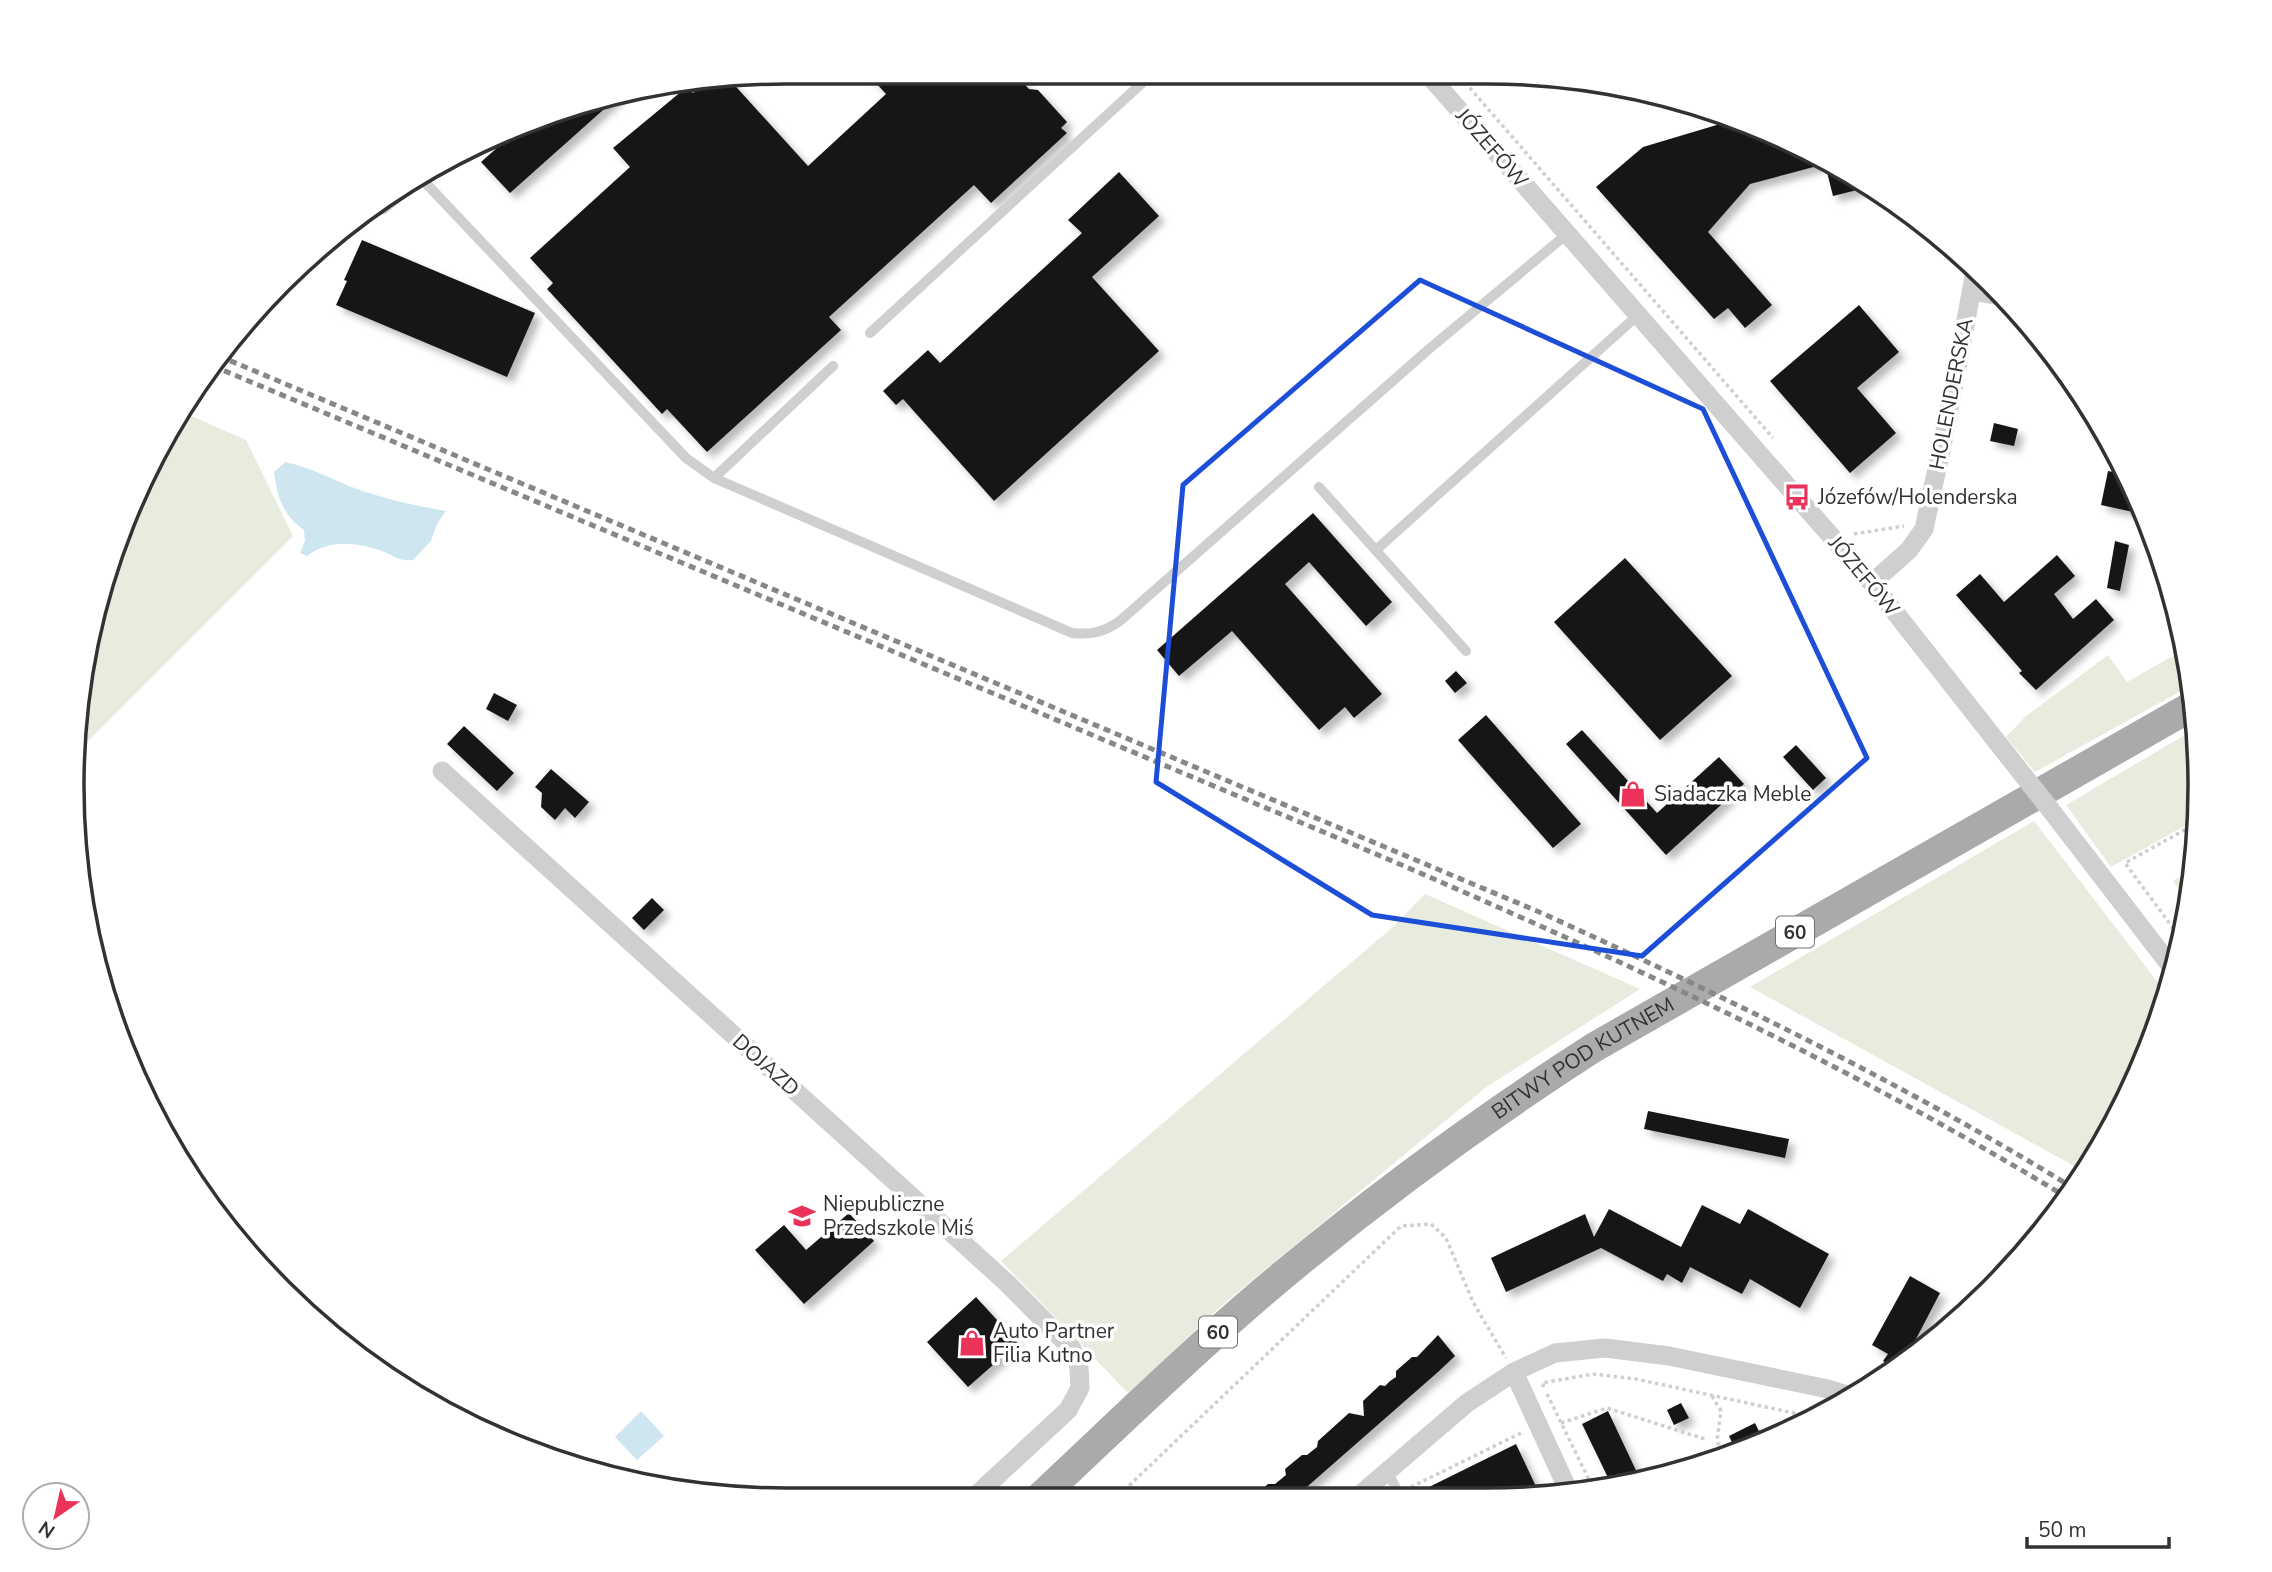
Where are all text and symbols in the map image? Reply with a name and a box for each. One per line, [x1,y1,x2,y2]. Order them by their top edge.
street label: JÓZEFÓW [1449,101,1534,194]
street label: HOLENDERSKA [1923,316,1979,472]
bus stop icon: Józefów/Holenderska [1782,482,1812,512]
place label: Józefów/Holenderska [1817,483,2018,511]
street label: JÓZEFÓW [1821,529,1906,622]
shop icon: Siadaczka Meble [1618,779,1648,809]
place label: Siadaczka Meble [1654,780,1811,808]
road number: 60 [1776,916,1814,948]
street label: BITWY POD KUTNEM [1486,991,1679,1126]
street label: DOJAZD [727,1028,805,1102]
place label: Niepubliczne Przedszkole Miś [823,1190,974,1242]
school or university icon: Niepubliczne Przedszkole Miś [787,1201,817,1231]
road number: 60 [1199,1316,1237,1348]
place label: Auto Partner Filia Kutno [993,1317,1115,1369]
shop icon: Auto Partner Filia Kutno [957,1328,987,1358]
north arrow [21,1481,91,1551]
scale bar [2027,1506,2169,1550]
text: N [34,1515,60,1544]
text: 50 m [2038,1516,2087,1544]

